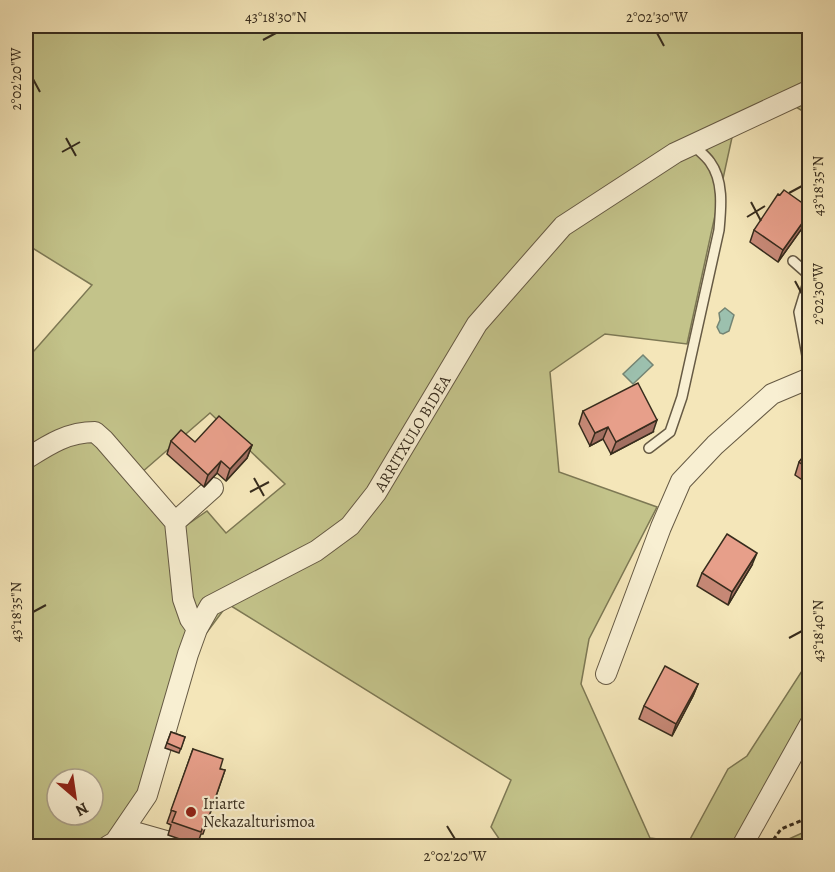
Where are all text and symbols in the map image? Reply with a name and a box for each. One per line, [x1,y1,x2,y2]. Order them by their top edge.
text: 43°18'30"N [245,7,307,27]
text: 2°02'30"W [626,7,688,27]
text: 2°02'20"W [6,47,26,111]
text: 43°18'35"N [808,156,828,216]
text: 2°02'30"W [808,263,828,325]
street label: ARRITXULO BIDEA [369,371,457,497]
text: 43°18'35"N [6,582,26,642]
text: 43°18'40"N [808,599,828,662]
north arrow [45,767,105,827]
place label: Iriarte Nekazalturismoa [203,793,315,833]
text: N [71,797,92,822]
marker: Iriarte Nekazalturismoa [184,805,198,819]
text: 2°02'20"W [424,846,487,866]

